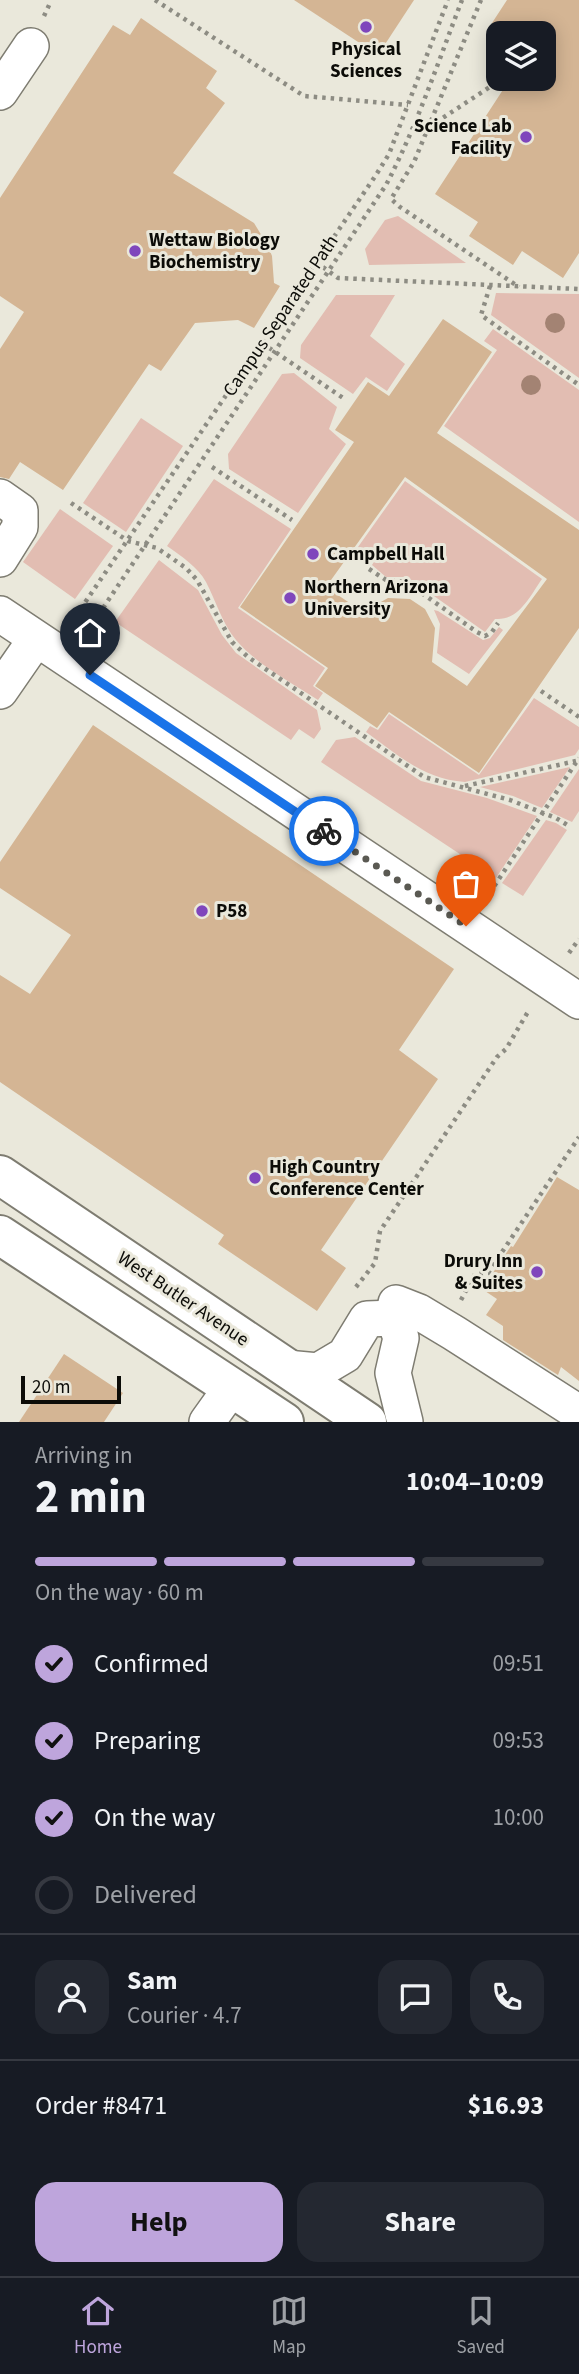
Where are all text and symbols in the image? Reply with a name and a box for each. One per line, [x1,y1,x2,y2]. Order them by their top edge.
marker: Physical Sciences [358,19,374,35]
map controls [486,21,556,91]
button: layers [486,21,556,91]
place label: Physical Sciences [330,36,402,85]
place label: Science Lab Facility [414,113,512,162]
marker: Science Lab Facility [518,129,534,145]
place label: Wettaw Biology Biochemistry [149,227,280,276]
street label: Campus Separated Path [217,230,345,402]
marker: Wettaw Biology Biochemistry [127,243,143,259]
place label: Campbell Hall [327,541,445,568]
marker: Campbell Hall [305,546,321,562]
place label: Northern Arizona University [304,574,449,623]
marker: Northern Arizona University [282,590,298,606]
pin [60,603,120,675]
icon: home [71,614,109,652]
courier [289,796,359,866]
icon: bike [305,812,343,850]
pin [436,854,496,926]
icon: bag [447,865,485,903]
place label: P58 [216,898,247,925]
marker: P58 [194,903,210,919]
place label: High Country Conference Center [269,1154,424,1203]
marker: High Country Conference Center [247,1170,263,1186]
street label: West Butler Avenue [112,1245,254,1353]
place label: Drury Inn & Suites [444,1248,523,1297]
marker: Drury Inn & Suites [529,1264,545,1280]
scale bar [21,1373,121,1405]
text: 20 m [32,1374,70,1401]
text: Arriving in [35,1439,133,1472]
text: 10:04–10:09 [406,1463,544,1500]
text: 2 min [35,1465,147,1530]
text: On the way · 60 m [35,1576,204,1609]
icon: check [35,1645,73,1683]
text: Confirmed [94,1645,209,1682]
text: 09:51 [493,1647,544,1680]
icon: check [35,1722,73,1760]
text: Preparing [94,1722,200,1759]
text: 09:53 [493,1724,544,1757]
icon: check [35,1799,73,1837]
text: On the way [94,1799,215,1836]
text: 10:00 [493,1801,544,1834]
text: Delivered [94,1876,197,1913]
button: person [35,1960,109,2034]
button: chat [378,1960,452,2034]
button: phone [470,1960,544,2034]
text: Sam [127,1962,177,1999]
text: Courier · 4.7 [127,1999,242,2032]
text: Order #8471 [35,2087,167,2124]
text: $16.93 [468,2087,544,2124]
button: Help [35,2182,283,2262]
button: Share [297,2182,544,2262]
tab: Home [74,2292,122,2361]
tab: Map [270,2292,308,2361]
tab: Saved [456,2292,505,2361]

